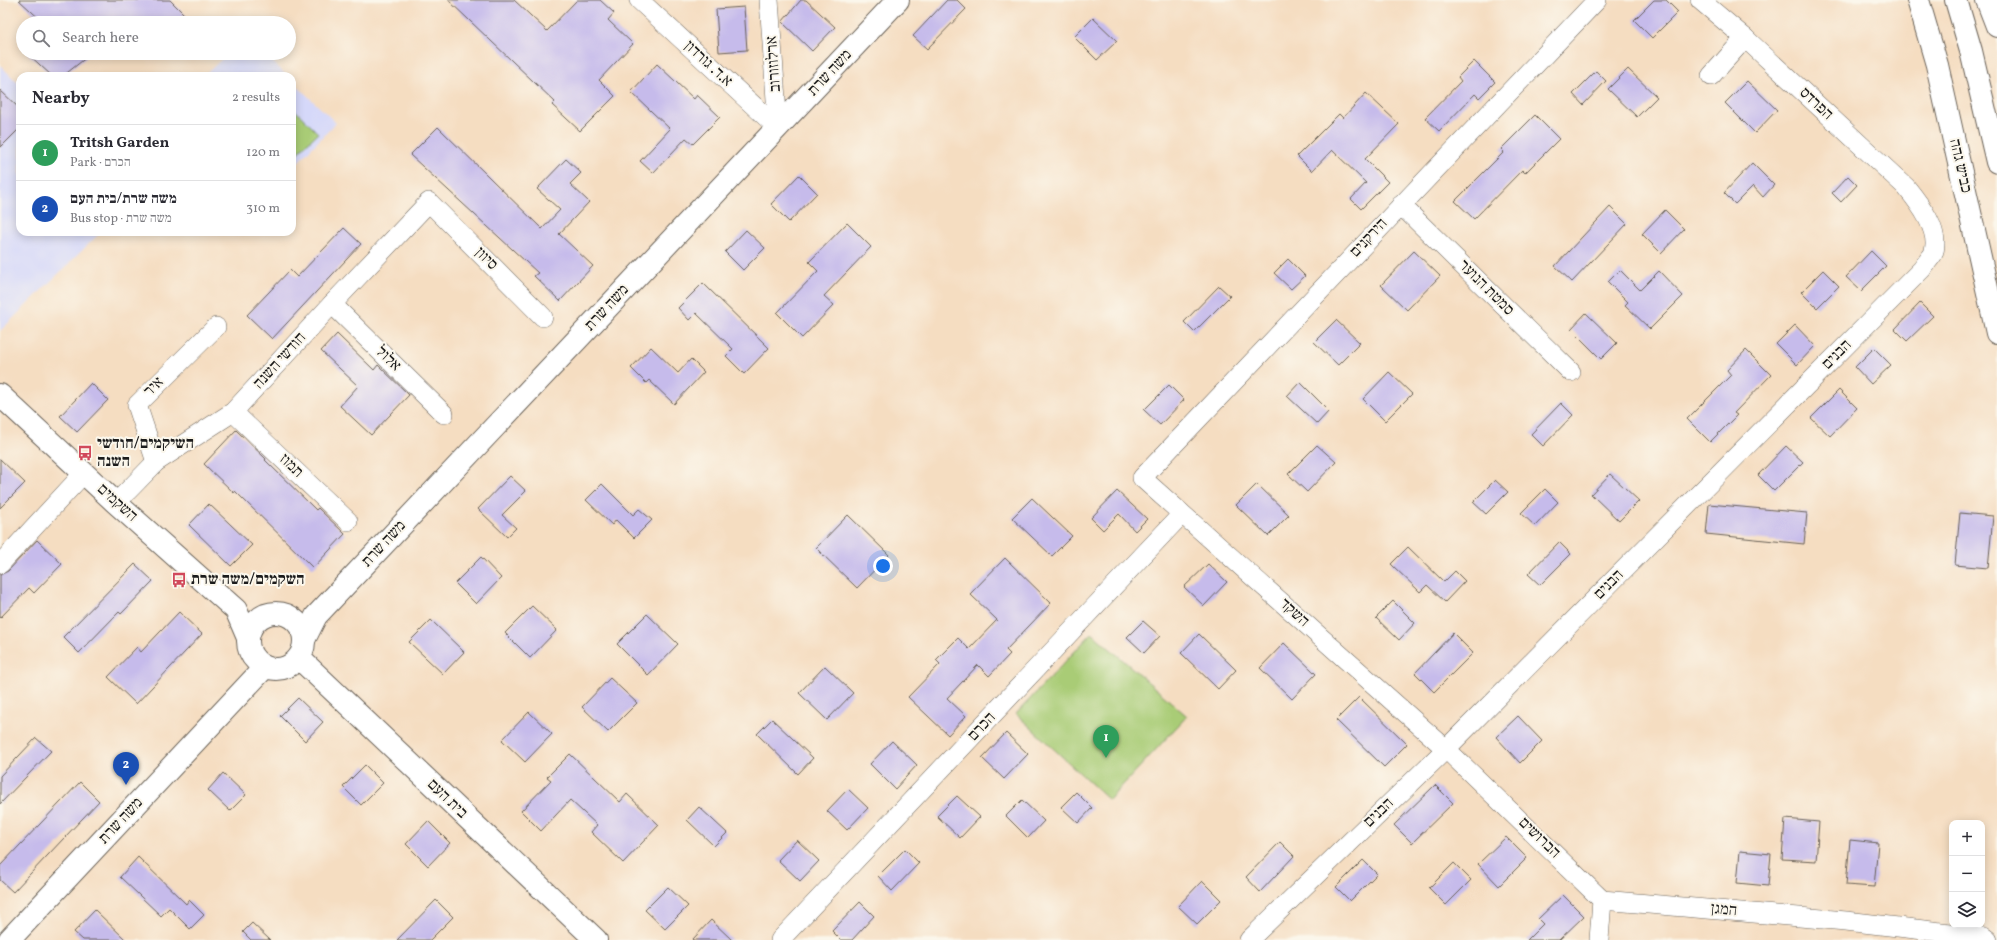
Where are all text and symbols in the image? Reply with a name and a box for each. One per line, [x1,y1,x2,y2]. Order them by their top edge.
search box [16,16,296,60]
icon: search [30,27,52,49]
text: Search here [62,28,139,49]
street label: ארלוזורוב [761,35,787,93]
street label: א.ד. גורדון [679,36,737,92]
street label: משה שרת [803,45,857,101]
street label: הפרדס [1794,83,1838,125]
text: Nearby [32,87,90,110]
text: 2 results [232,89,280,107]
text: Tritsh Garden [70,133,169,154]
street label: כביש גהה [1943,137,1977,195]
text: 1 [42,144,48,162]
text: 120 m [246,144,280,162]
text: Park · הכרם [70,154,131,172]
text: משה שרת/בית העם [70,189,177,210]
text: 2 [42,200,48,218]
text: 310 m [246,200,280,218]
text: Bus stop · משה שרת [70,210,172,228]
street label: הירקנים [1345,213,1393,263]
street label: סיוון [469,242,503,276]
street label: סמטת הנוער [1453,255,1519,321]
street label: משה שרת [580,280,634,336]
street label: חודשי השנה [248,328,312,394]
street label: הבנים [1817,335,1857,375]
street label: אלול [370,341,406,377]
street label: איר [139,372,169,402]
place label: השיקמים/חודשי השנה [97,433,194,473]
bus stop icon: השיקמים/חודשי השנה [76,444,94,462]
street label: תמוז [274,449,308,483]
street label: השקמים [92,479,142,527]
street label: משה שרת [357,516,411,572]
your location [873,556,893,576]
street label: הבנים [1589,565,1629,605]
place label: השקמים/משה שרת [191,569,305,591]
bus stop icon: השקמים/משה שרת [170,571,188,589]
street label: השקד [1274,594,1314,632]
street label: הכרם [963,708,1001,746]
pin: 1 [1093,725,1119,758]
pin: 2 [113,752,139,785]
street label: בית העם [422,774,472,824]
street label: משה שרת [94,793,148,849]
street label: הבנים [1359,793,1399,833]
street label: הברושים [1513,812,1565,864]
map controls [1949,820,1985,928]
button: + [1949,820,1985,856]
button: − [1949,856,1985,892]
button: layers [1949,892,1985,928]
street label: המגן [1710,898,1738,922]

